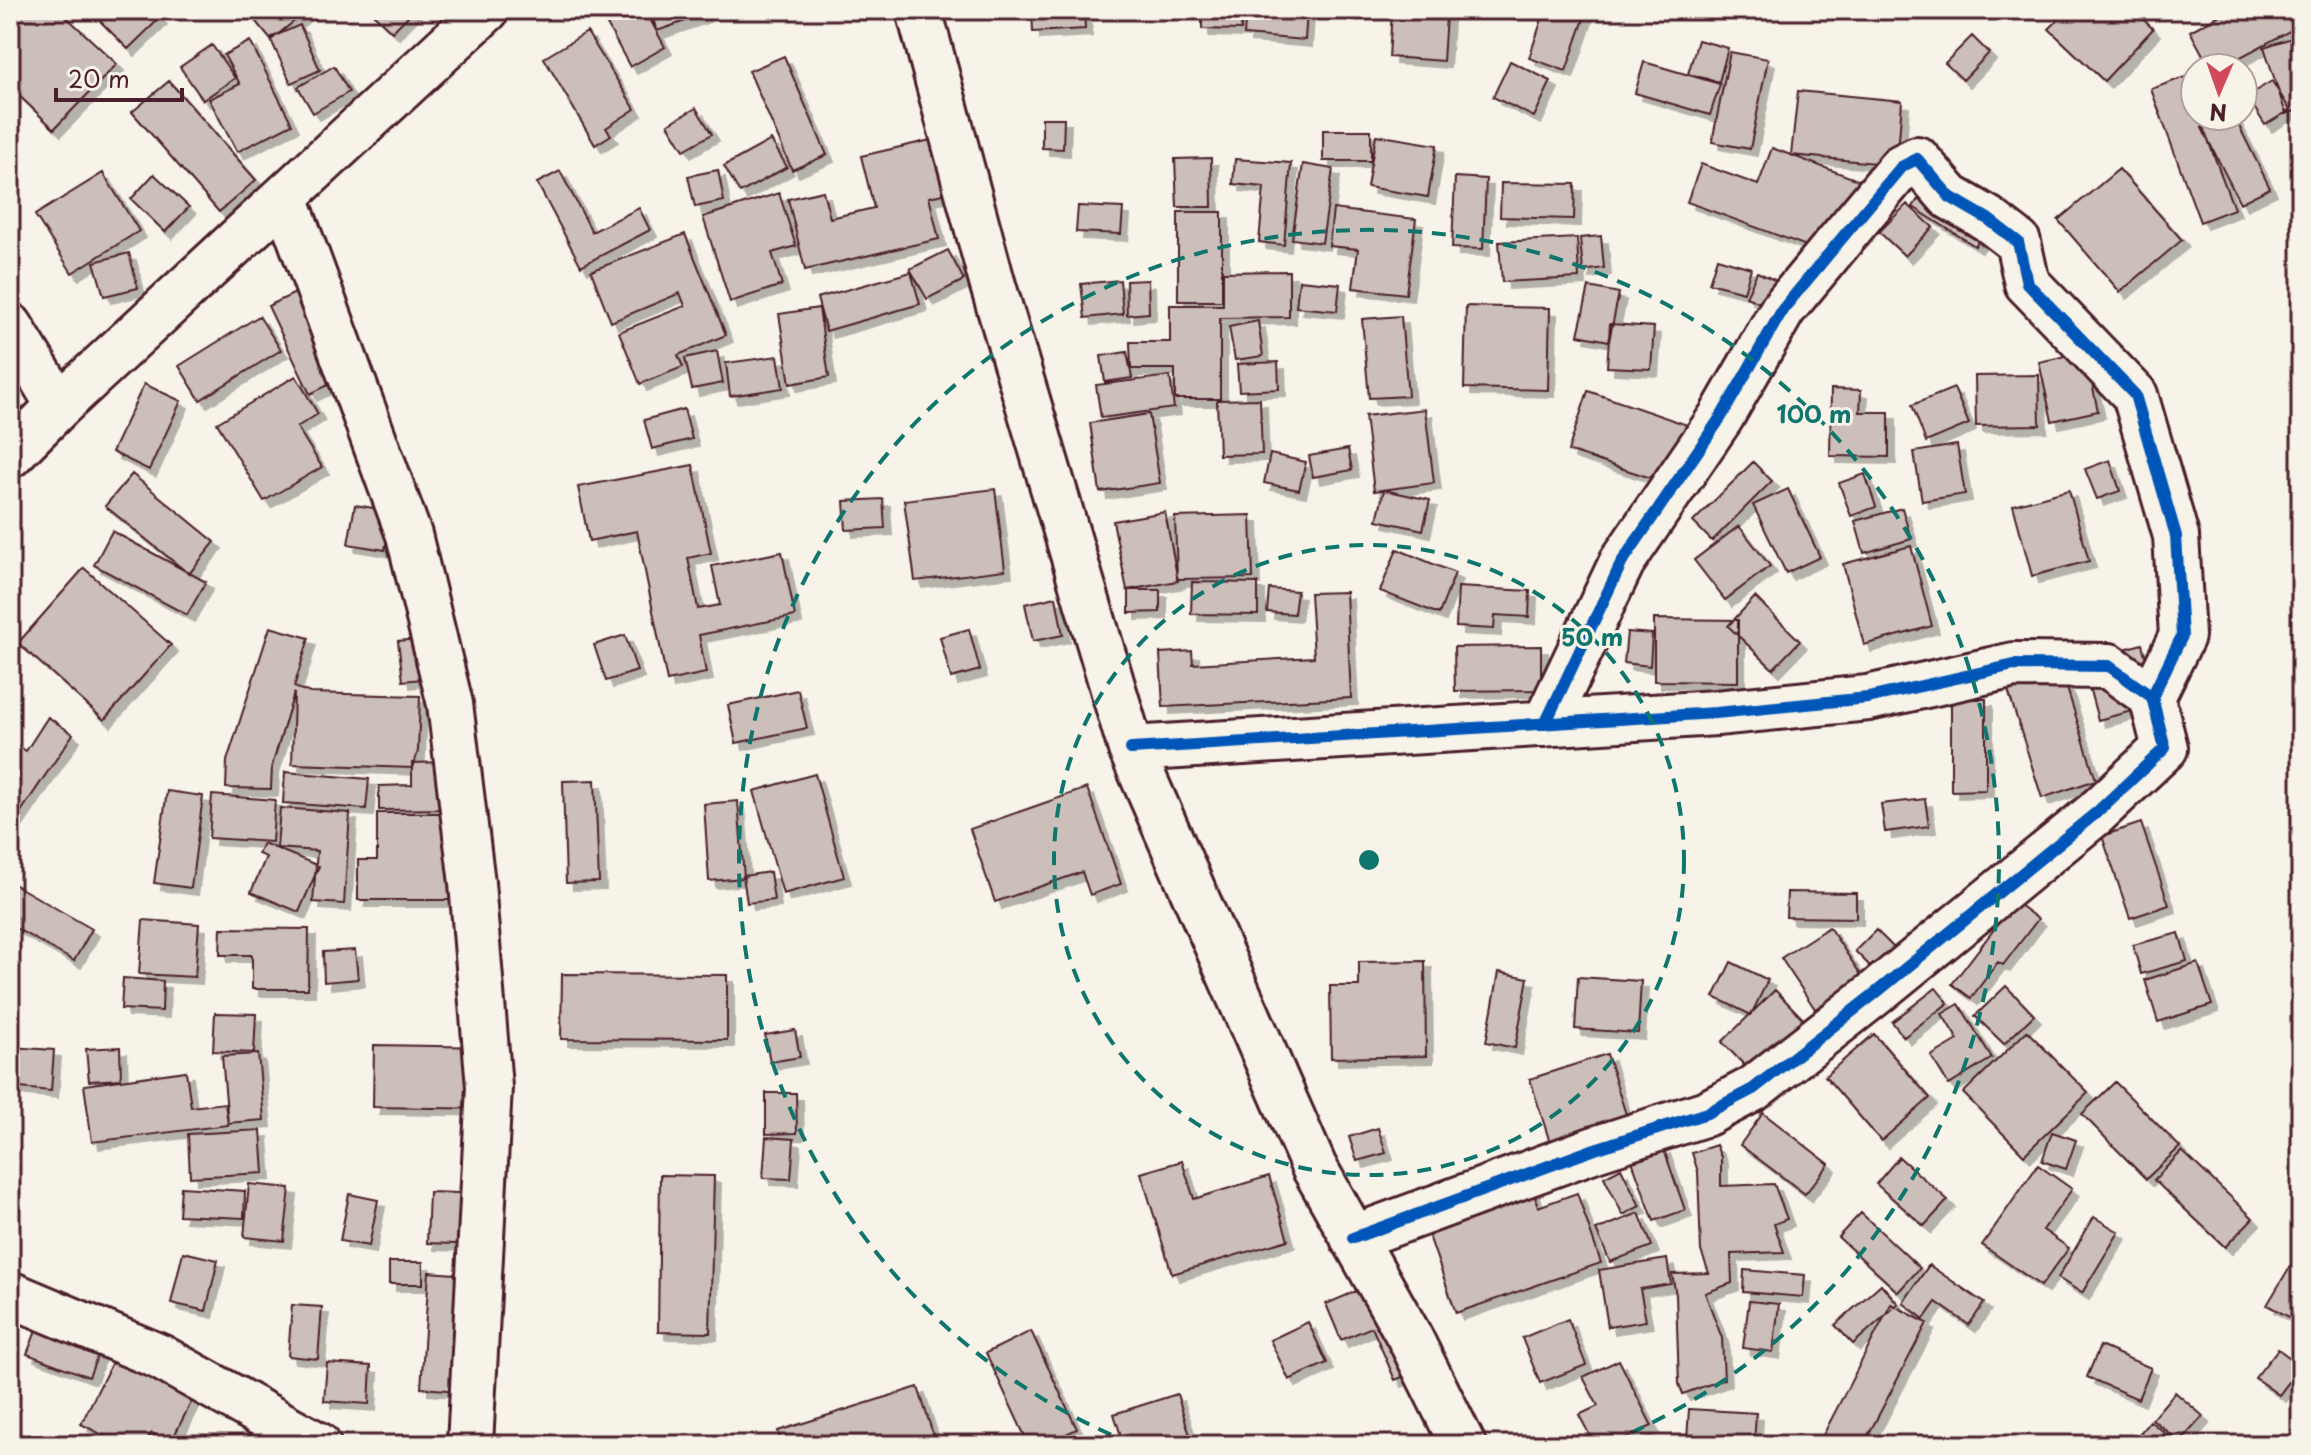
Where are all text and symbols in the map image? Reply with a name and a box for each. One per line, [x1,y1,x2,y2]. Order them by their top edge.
scale bar [56,52,182,102]
north arrow [2179,52,2259,132]
text: 20 m [68,60,130,96]
text: N [2209,97,2228,130]
text: 100 m [1777,395,1851,431]
text: 50 m [1561,618,1623,654]
centre of rings [1355,846,1383,874]

